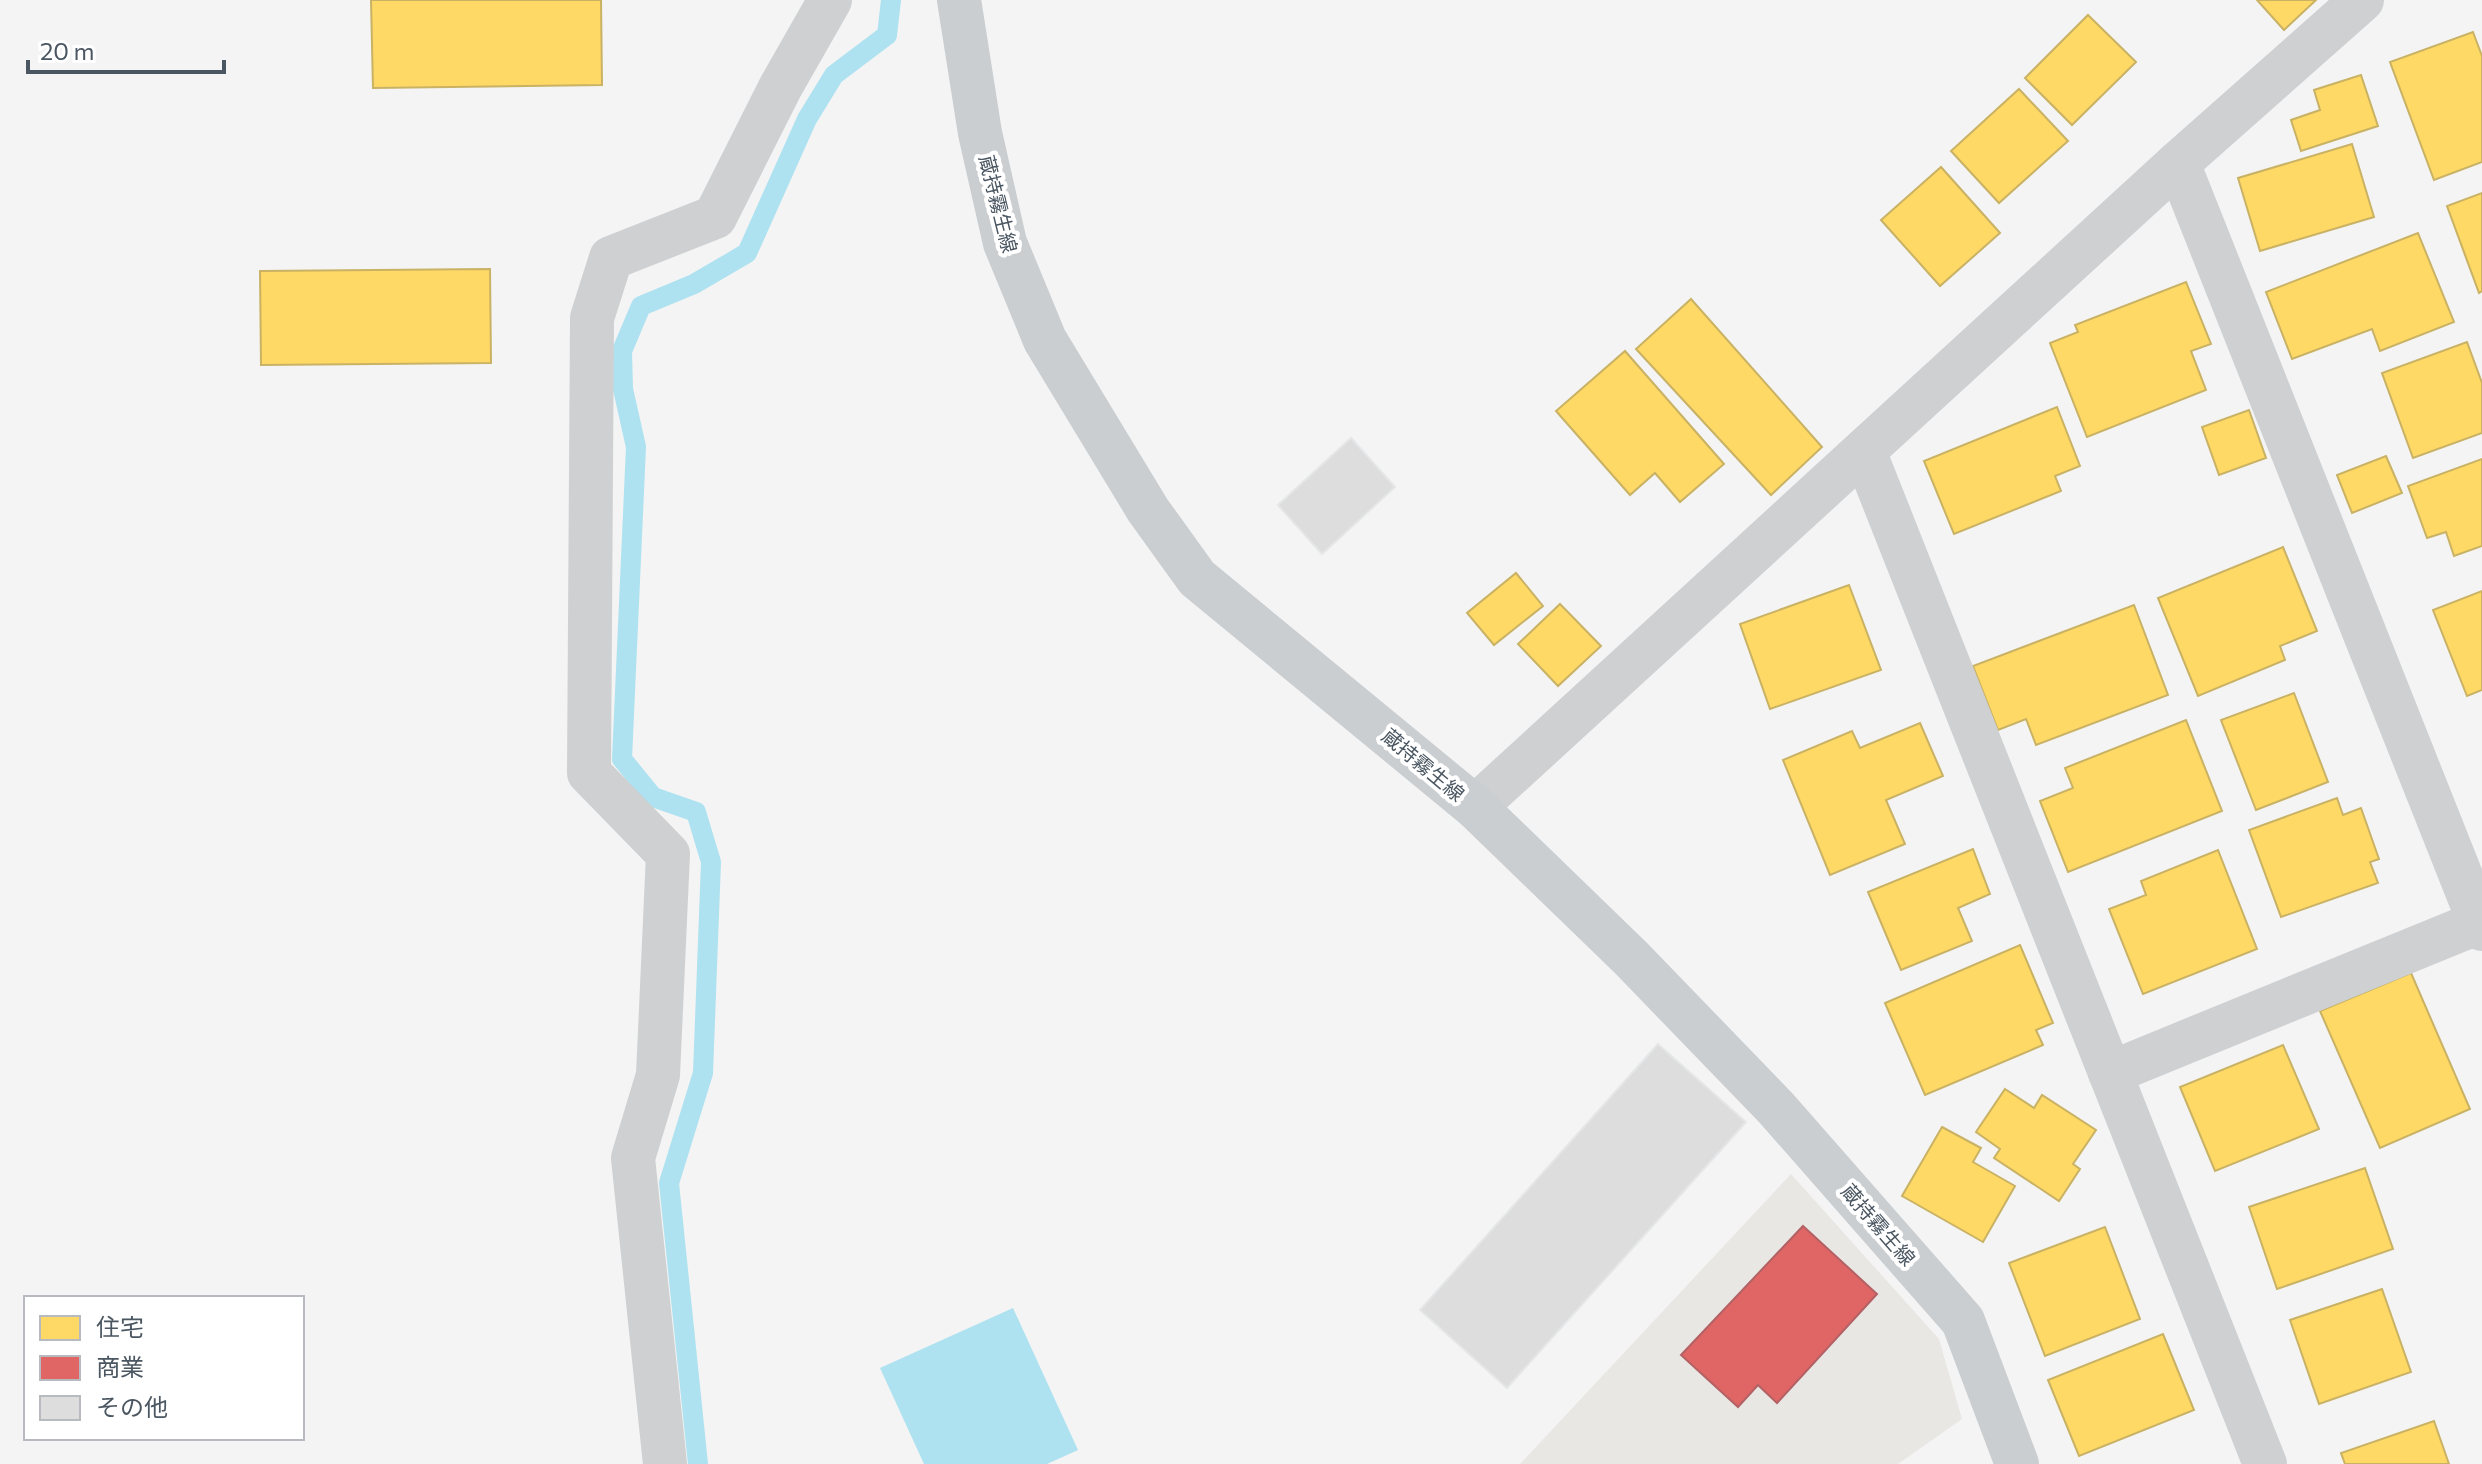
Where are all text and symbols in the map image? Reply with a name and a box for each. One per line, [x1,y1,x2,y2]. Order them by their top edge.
scale bar [28,24,224,74]
text: 20 m [40,36,94,65]
street label: 蔵持霧生線 [975,152,1023,255]
street label: 蔵持霧生線 [1378,723,1470,806]
street label: 蔵持霧生線 [1837,1179,1921,1270]
legend [24,1296,304,1440]
text: 住宅 [96,1312,144,1341]
text: 商業 [96,1352,144,1381]
text: その他 [96,1392,168,1421]

